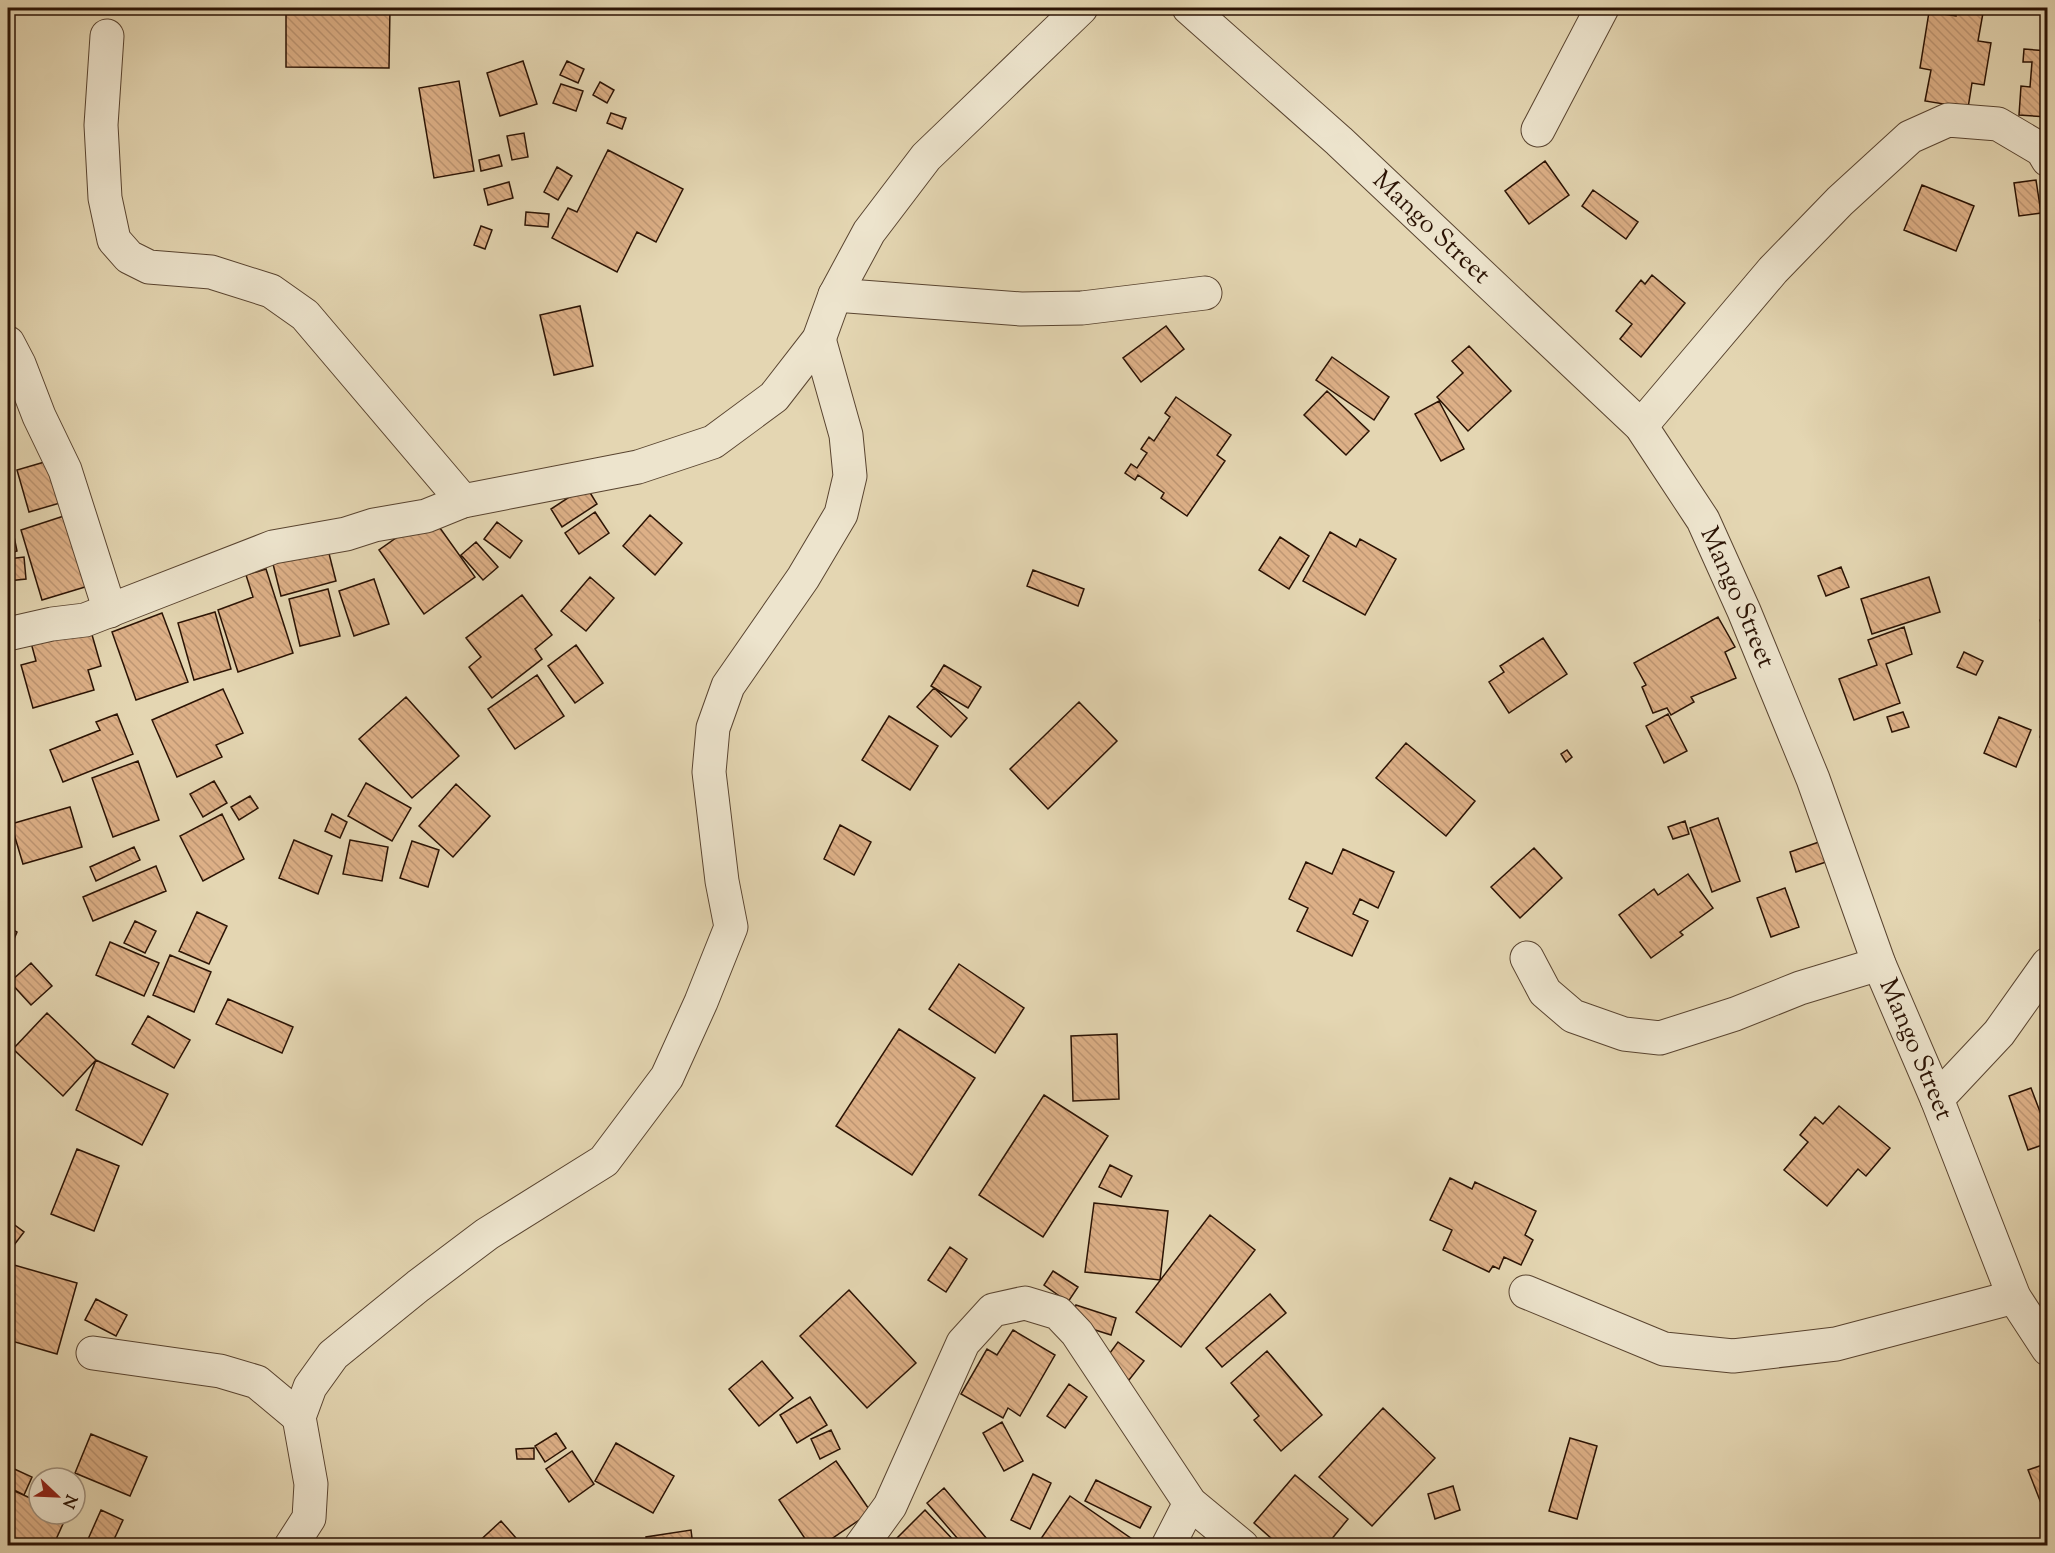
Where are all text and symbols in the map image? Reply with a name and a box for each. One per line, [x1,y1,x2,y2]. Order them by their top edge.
street label: Mango Street [1364,163,1499,293]
street label: Mango Street [1690,521,1784,674]
street label: Mango Street [1869,973,1962,1126]
north arrow [27,1466,87,1526]
text: N [55,1491,82,1511]

